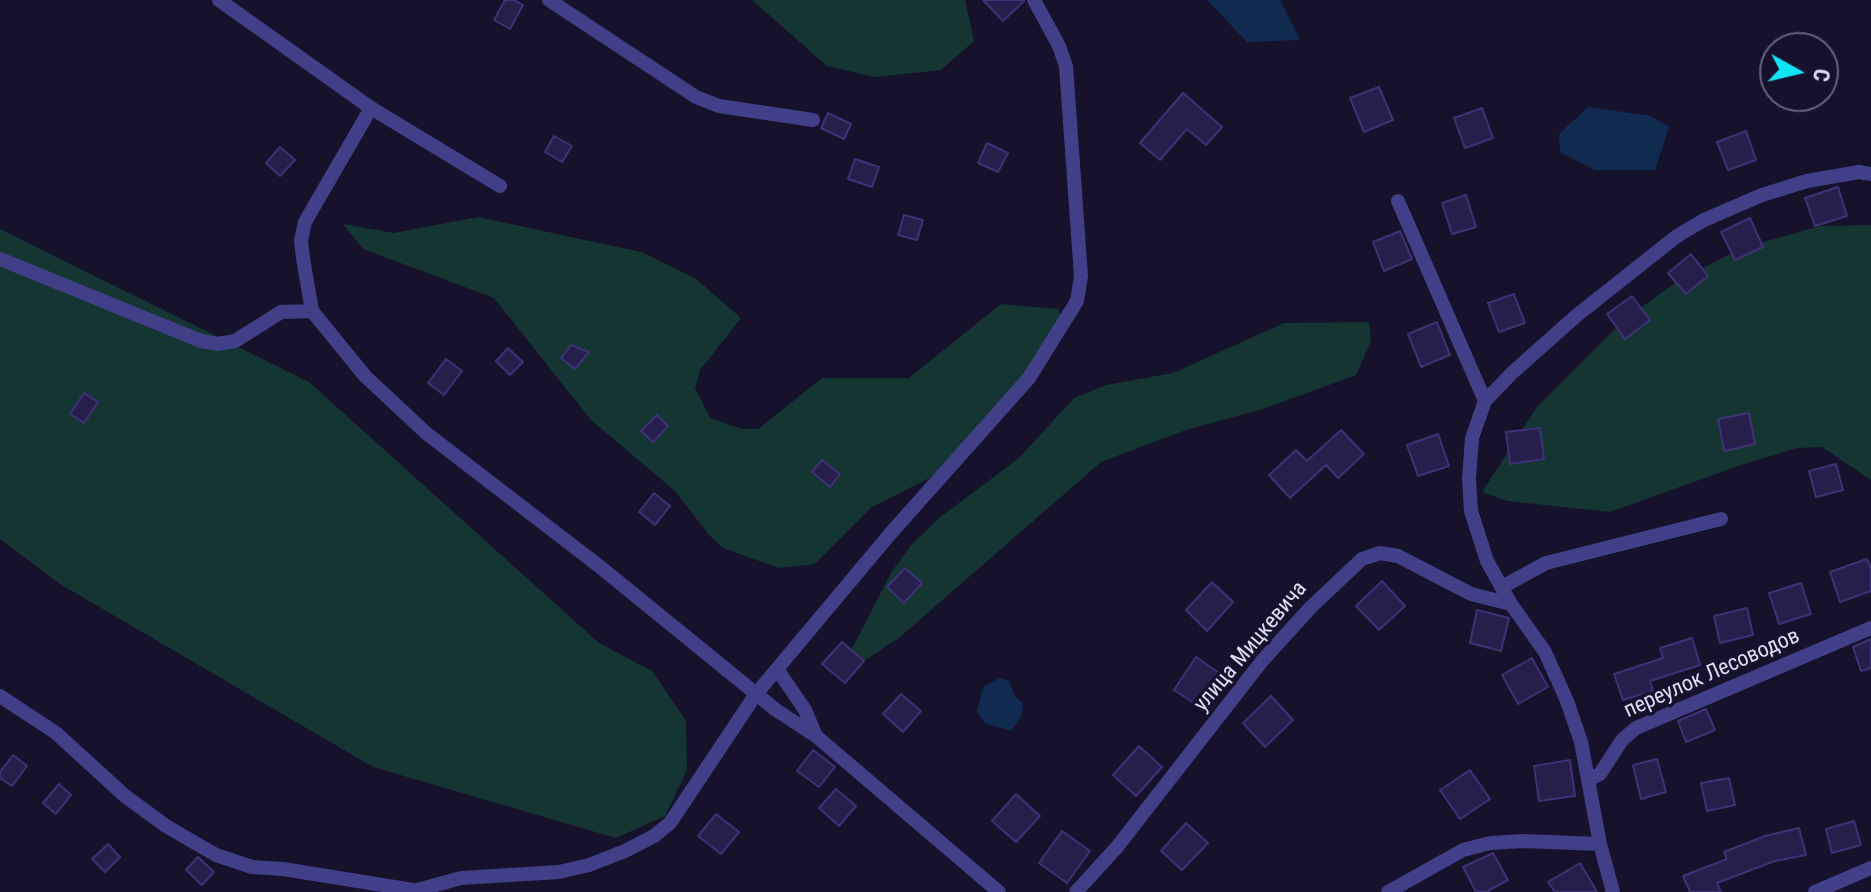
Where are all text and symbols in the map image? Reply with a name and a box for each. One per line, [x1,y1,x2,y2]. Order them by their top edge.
north arrow [1759,32,1839,112]
text: С [1808,67,1835,83]
street label: улица Мицкевича [1189,577,1313,717]
street label: переулок Лесоводов [1620,623,1804,725]

